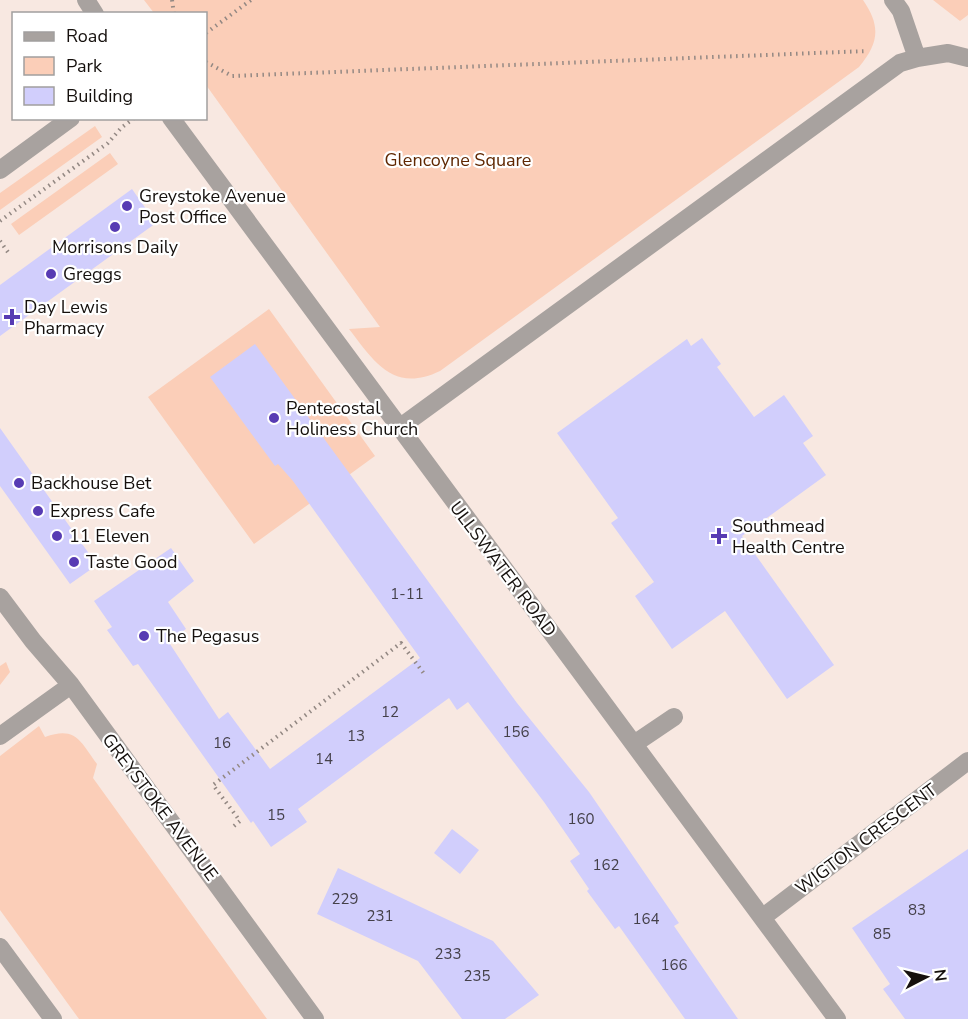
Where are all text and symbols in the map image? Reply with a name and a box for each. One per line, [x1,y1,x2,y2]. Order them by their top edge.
legend [12,12,207,120]
text: Road [66,24,108,48]
text: Park [66,54,103,78]
text: Building [66,84,133,108]
park label: Glencoyne Square [385,148,531,172]
place label: Greystoke Avenue Post Office [139,184,286,229]
marker: Greystoke Avenue Post Office [120,199,134,213]
marker: Morrisons Daily [108,220,122,234]
place label: Morrisons Daily [52,235,179,259]
place label: Greggs [63,262,122,286]
marker: Greggs [44,267,58,281]
place label: Day Lewis Pharmacy [24,295,108,340]
marker: Day Lewis Pharmacy [5,310,19,324]
place label: Pentecostal Holiness Church [286,396,418,441]
marker: Pentecostal Holiness Church [267,411,281,425]
place label: Backhouse Bet [31,471,152,495]
marker: Backhouse Bet [12,476,26,490]
street label: ULLSWATER ROAD [444,496,562,642]
place label: Express Cafe [50,499,155,523]
marker: Express Cafe [31,504,45,518]
place label: Southmead Health Centre [732,514,845,559]
place label: 11 Eleven [69,524,149,548]
marker: Southmead Health Centre [710,527,728,545]
marker: 11 Eleven [50,529,64,543]
place label: Taste Good [86,550,178,574]
marker: Taste Good [67,555,81,569]
house number: 1-11 [390,584,424,604]
place label: The Pegasus [156,624,259,648]
marker: The Pegasus [137,629,151,643]
house number: 12 [381,702,399,722]
house number: 156 [502,722,530,742]
house number: 13 [347,726,365,746]
street label: GREYSTOKE AVENUE [97,728,223,886]
house number: 16 [213,733,231,753]
house number: 14 [315,749,333,769]
street label: WIGTON CRESCENT [790,778,942,900]
house number: 15 [267,805,285,825]
house number: 160 [567,809,595,829]
house number: 162 [592,855,620,875]
house number: 229 [331,889,359,909]
house number: 83 [908,900,926,920]
house number: 231 [366,906,394,926]
house number: 164 [632,909,660,929]
house number: 85 [873,924,891,944]
house number: 233 [434,944,462,964]
north arrow [896,947,956,1007]
house number: 166 [660,955,688,975]
house number: 235 [463,966,491,986]
text: N [928,968,952,983]

